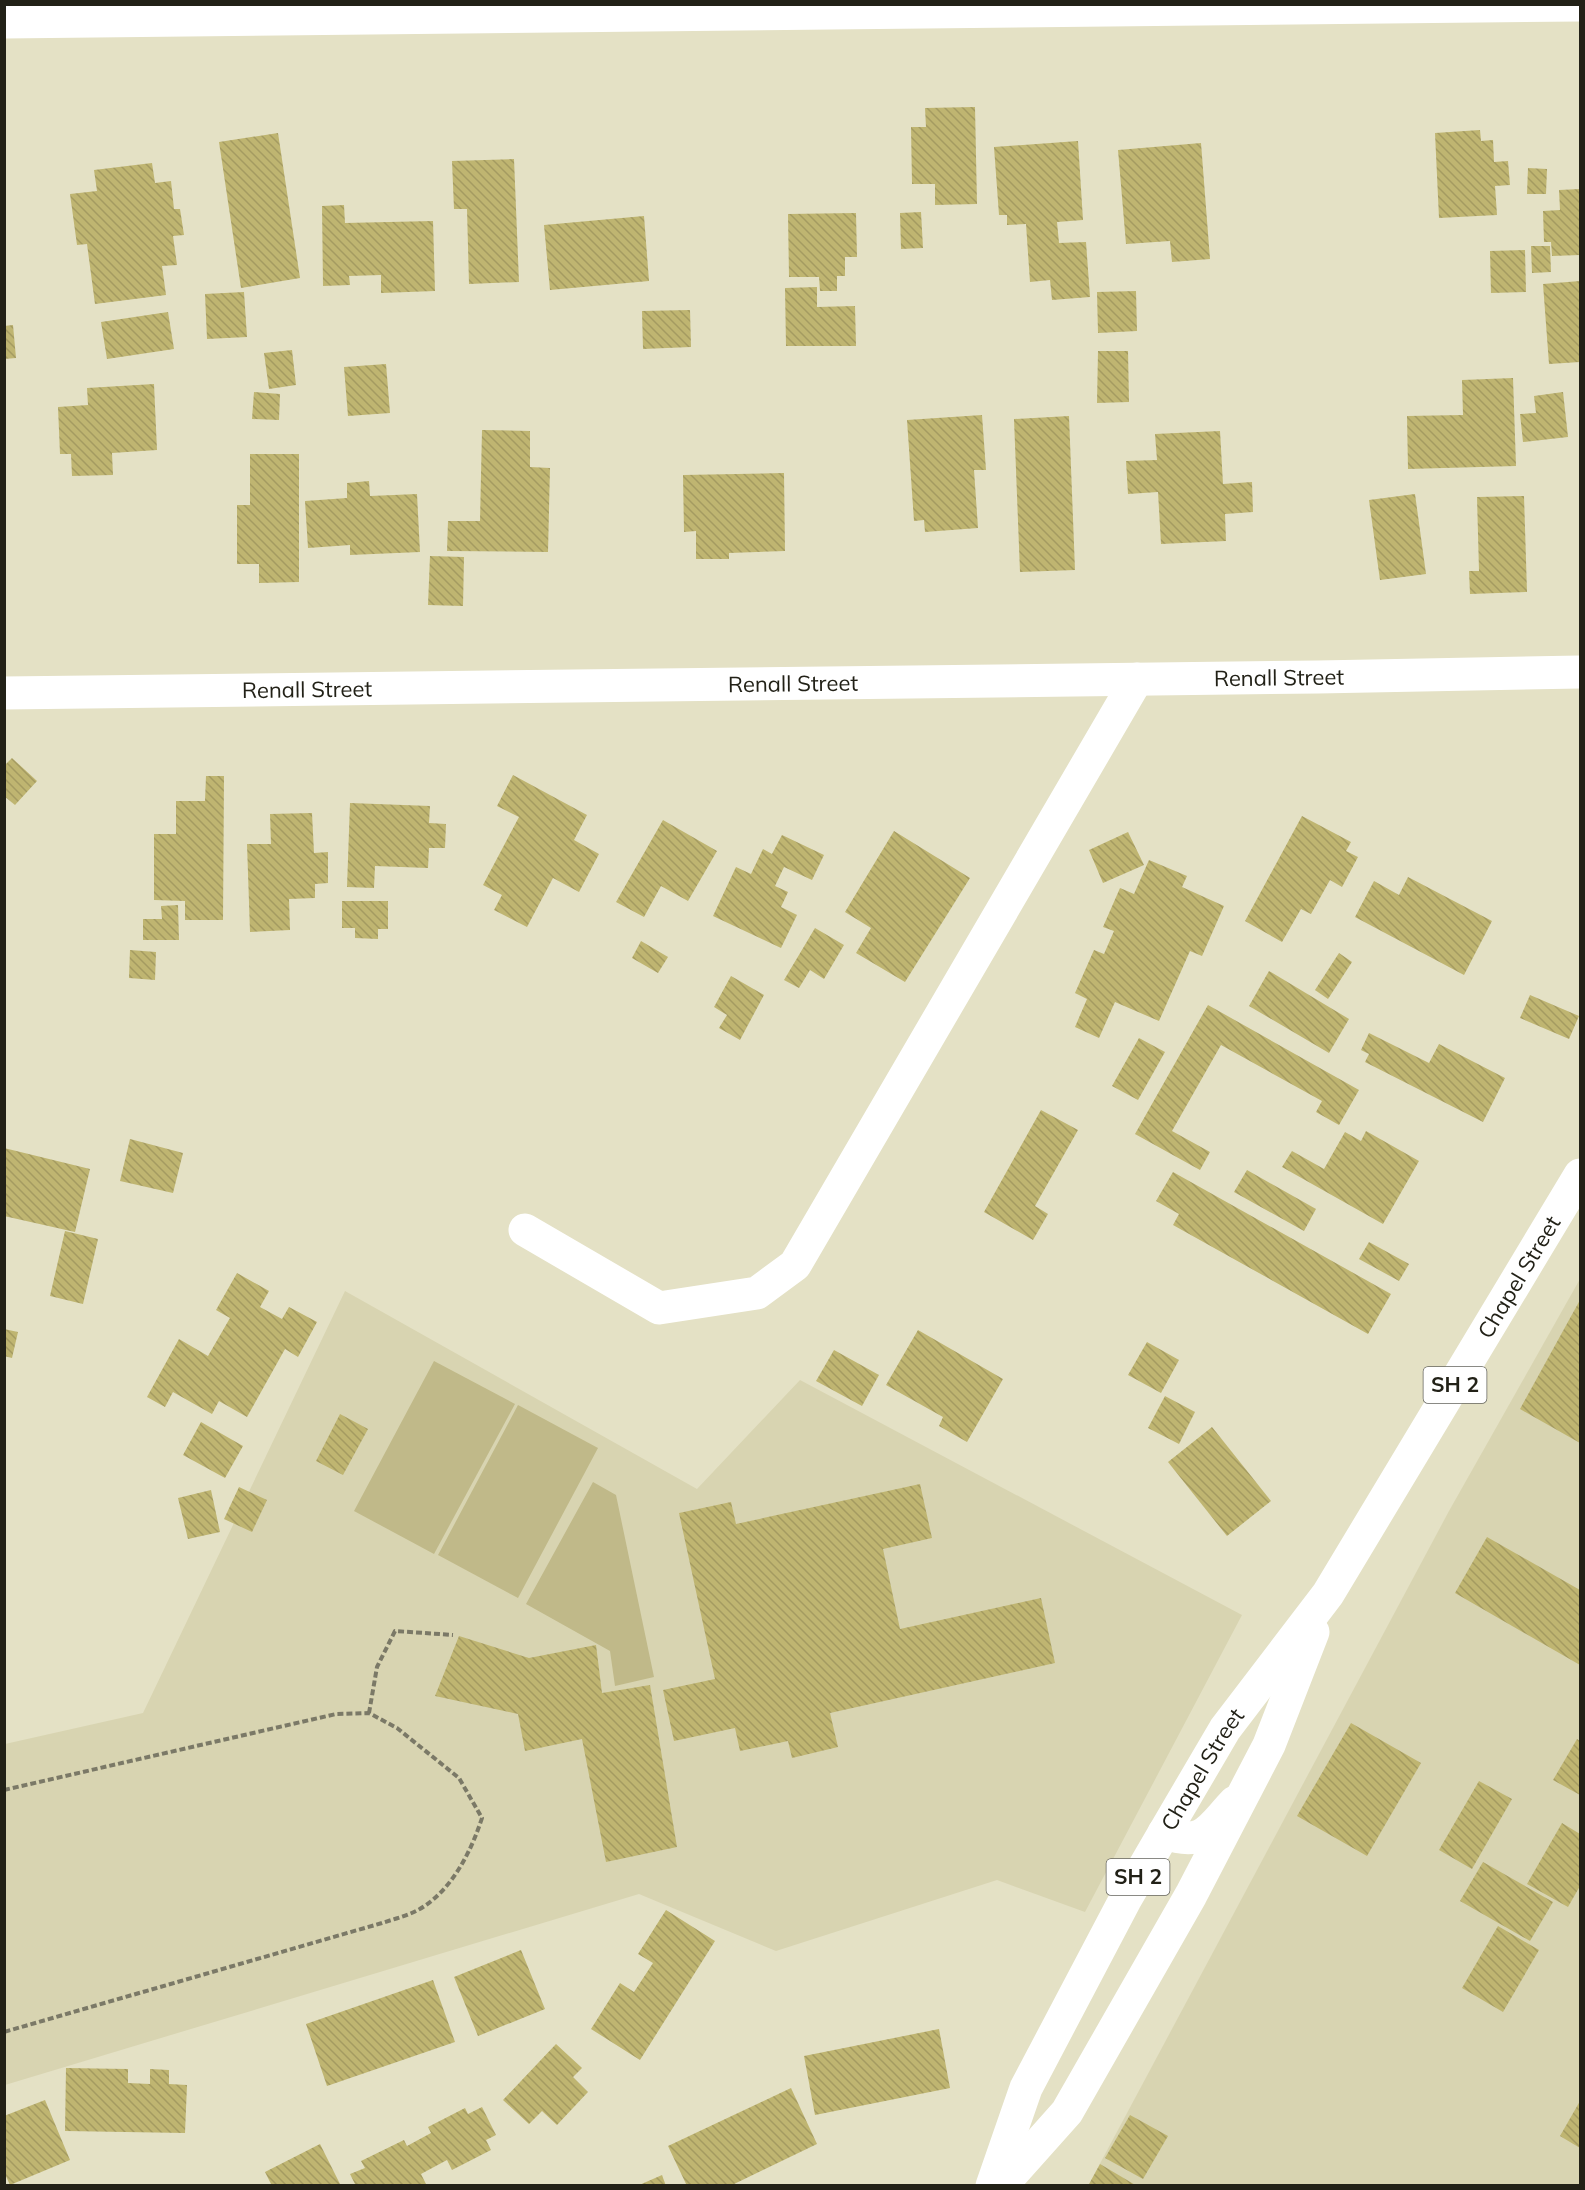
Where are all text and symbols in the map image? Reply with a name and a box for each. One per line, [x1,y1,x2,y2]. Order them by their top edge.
street label: Renall Street [1214,663,1345,692]
street label: Renall Street [728,669,858,698]
street label: Renall Street [242,675,373,704]
street label: Chapel Street [1471,1210,1566,1343]
road number: SH 2 [1424,1367,1486,1403]
street label: Chapel Street [1155,1702,1250,1836]
road number: SH 2 [1106,1859,1170,1895]

